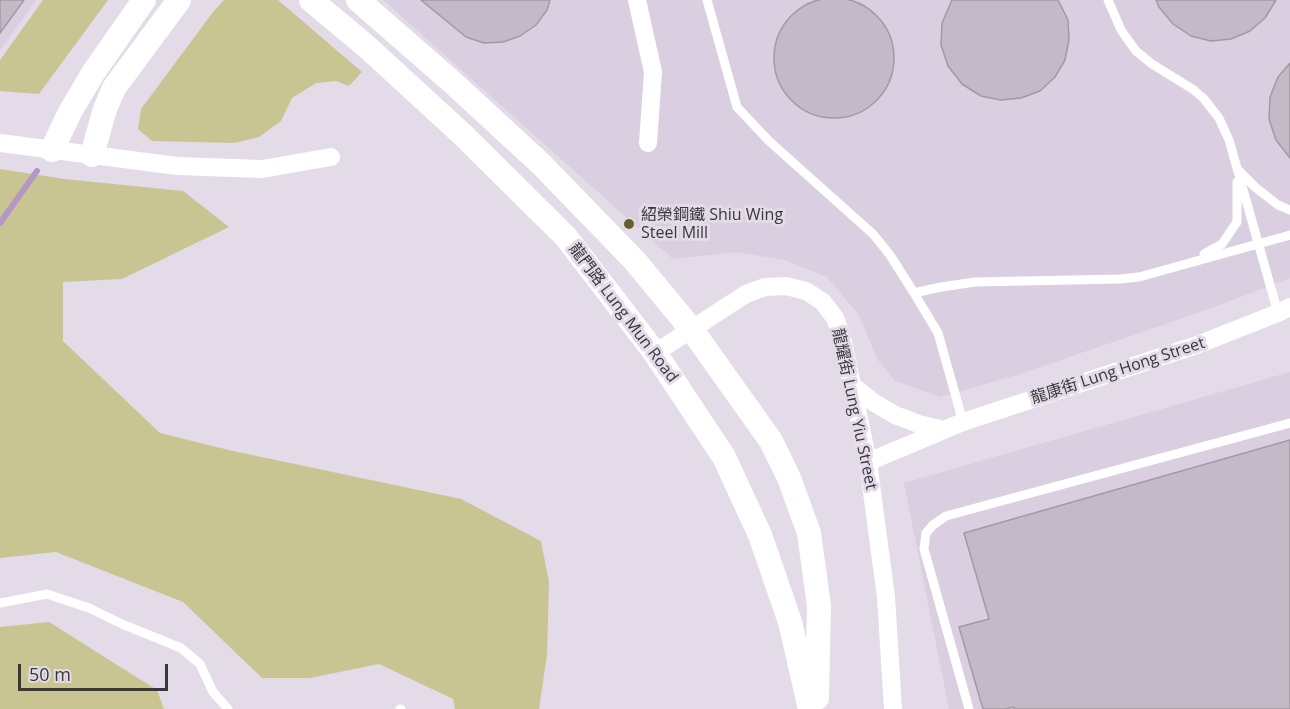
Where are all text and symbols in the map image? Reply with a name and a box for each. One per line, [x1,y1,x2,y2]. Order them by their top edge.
place label: 紹榮鋼鐵 Shiu Wing Steel Mill [641,205,783,243]
marker: 紹榮鋼鐵 Shiu Wing Steel Mill [622,217,636,231]
street label: 龍門路 Lung Mun Road [564,240,682,386]
street label: 龍耀街 Lung Yiu Street [827,326,881,492]
street label: 龍康街 Lung Hong Street [1029,334,1207,408]
scale bar [21,652,171,690]
text: 50 m [29,662,71,686]

